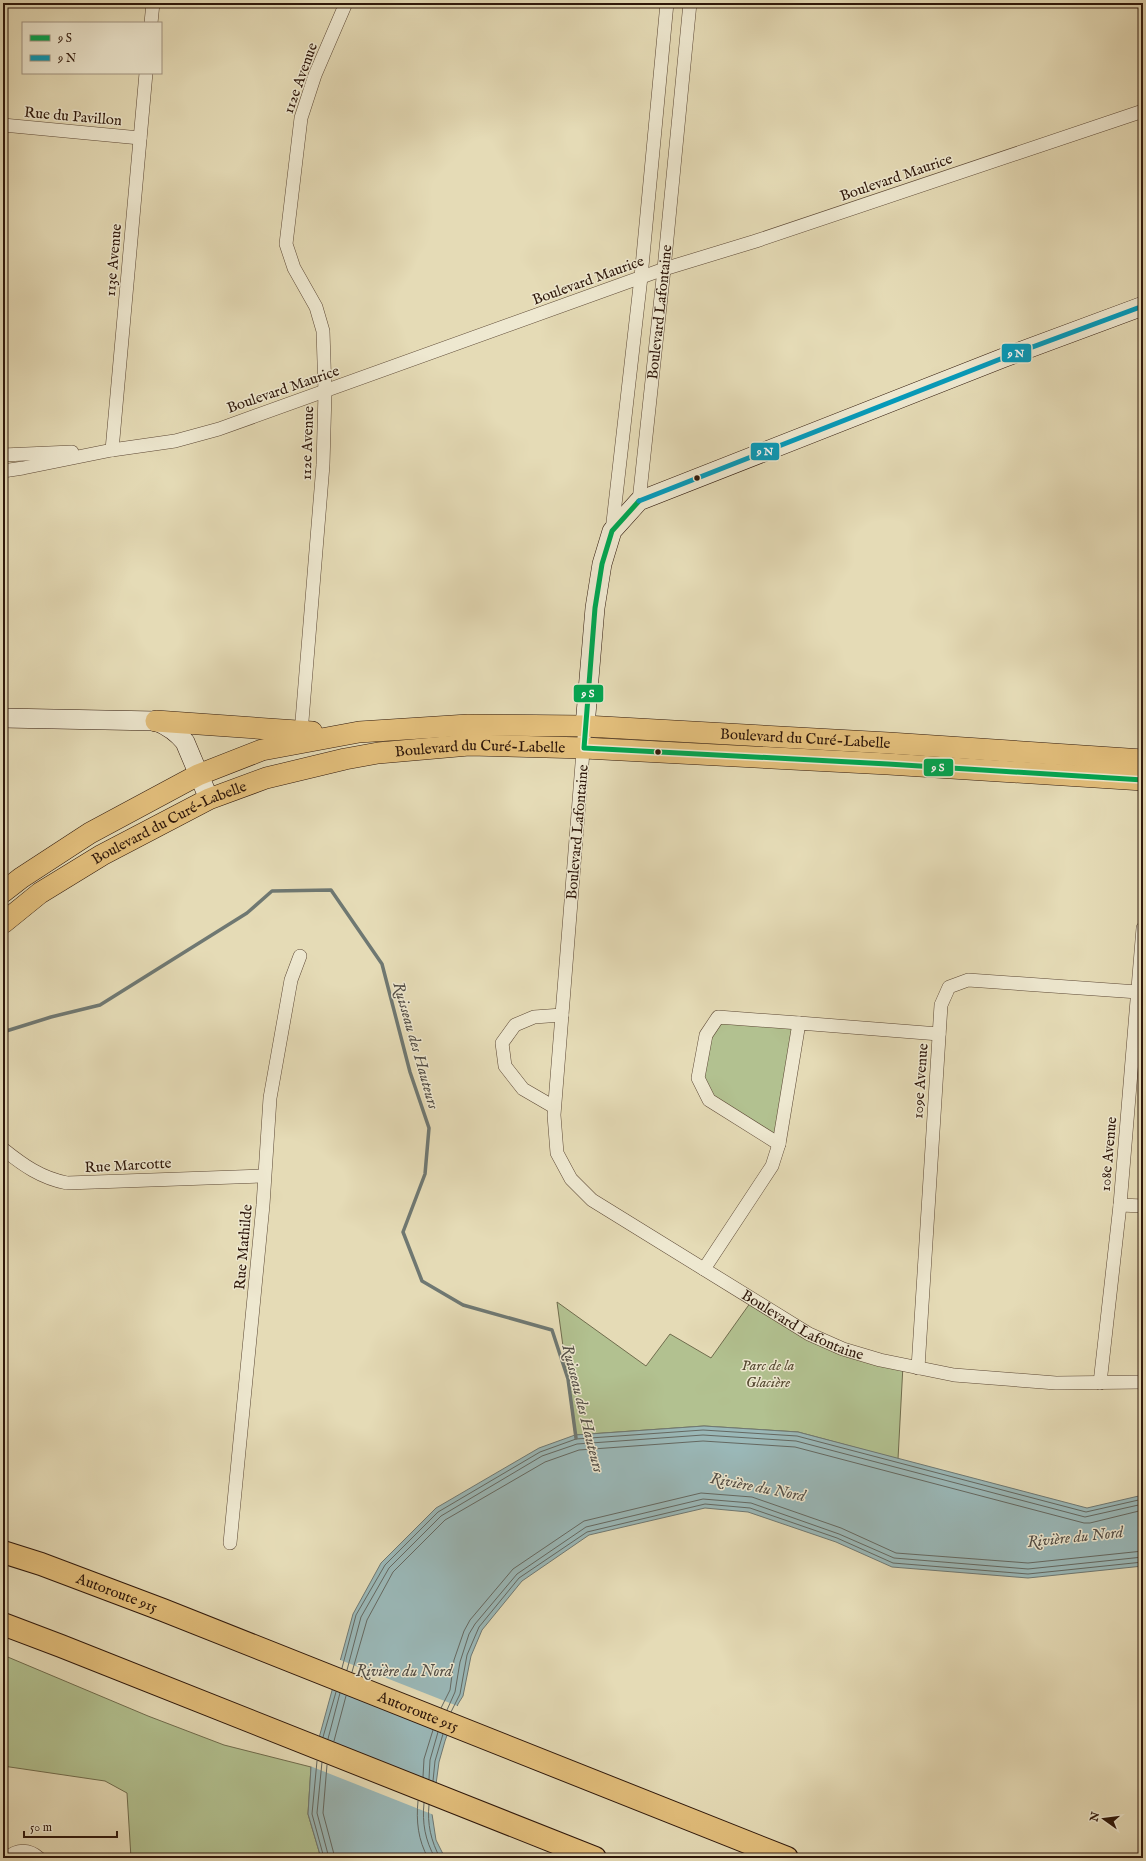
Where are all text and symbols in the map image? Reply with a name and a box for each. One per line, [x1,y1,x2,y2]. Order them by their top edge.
legend [22,22,162,74]
text: 9 S [57,31,72,46]
street label: 112e Avenue [279,40,322,116]
text: 9 N [57,51,77,66]
street label: Rue du Pavillon [23,103,123,130]
street label: Boulevard Maurice [837,149,955,206]
street label: 113e Avenue [101,223,126,297]
street label: Boulevard Lafontaine [643,244,676,381]
street label: Boulevard Maurice [530,251,647,310]
line badge: 9 N [1001,343,1032,363]
text: 9 N [1007,347,1025,361]
street label: Boulevard Maurice [224,361,342,418]
street label: 112e Avenue [297,405,318,480]
line badge: 9 N [750,442,780,461]
text: 9 N [756,445,774,459]
unlabelled marker [692,473,702,483]
line badge: 9 S [573,684,604,703]
text: 9 S [581,687,595,701]
street label: Boulevard du Curé-Labelle [720,725,891,753]
street label: Boulevard du Curé-Labelle [394,736,566,761]
unlabelled marker [653,747,663,757]
line badge: 9 S [923,758,954,777]
text: 9 S [931,761,945,775]
street label: Boulevard Lafontaine [562,764,593,900]
street label: Boulevard du Curé-Labelle [88,777,249,869]
water label: Ruisseau des Hauteurs [387,980,443,1112]
street label: 109e Avenue [908,1043,933,1119]
street label: 108e Avenue [1096,1116,1121,1192]
street label: Rue Marcotte [84,1154,172,1177]
street label: Rue Mathilde [230,1203,257,1291]
street label: Boulevard Lafontaine [738,1286,866,1365]
water label: Ruisseau des Hauteurs [556,1342,608,1475]
park label: Parc de la Glacière [742,1356,795,1392]
water label: Rivière du Nord [708,1469,808,1507]
water label: Rivière du Nord [1026,1523,1126,1553]
street label: Autoroute 915 [73,1569,161,1617]
water label: Rivière du Nord [356,1662,454,1682]
street label: Autoroute 915 [374,1687,462,1737]
north arrow [1084,1799,1124,1839]
text: N [1087,1810,1103,1824]
scale bar [24,1813,117,1839]
text: 50 m [30,1820,52,1835]

